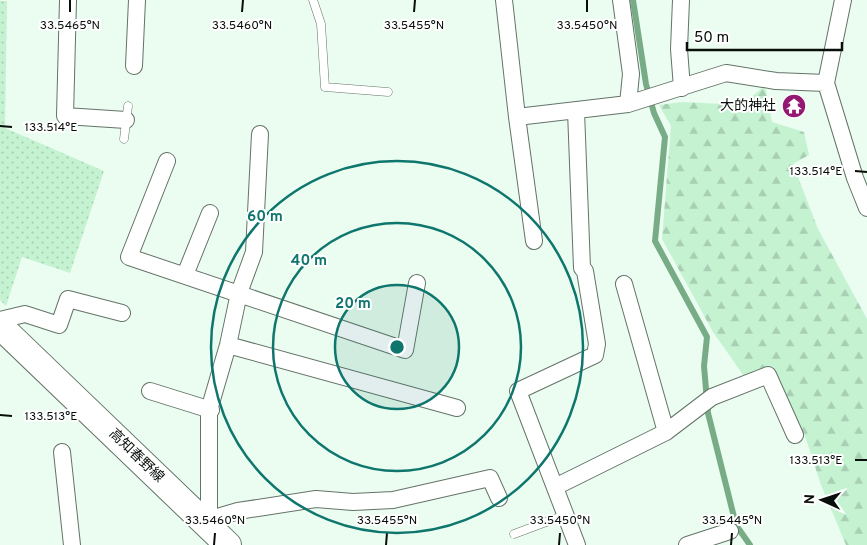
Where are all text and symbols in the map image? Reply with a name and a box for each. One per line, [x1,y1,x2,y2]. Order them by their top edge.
text: 33.5465°N [40,18,100,34]
text: 33.5460°N [212,18,272,34]
text: 33.5455°N [384,18,444,34]
text: 33.5450°N [557,18,617,34]
scale bar [687,20,842,52]
text: 50 m [694,29,729,48]
temple icon: 大的神社 [781,93,807,119]
place label: 大的神社 [720,97,776,115]
text: 133.514°E [25,120,77,136]
text: 133.514°E [790,164,842,180]
text: 60 m [247,208,283,227]
text: 40 m [291,252,327,271]
text: 20 m [335,295,371,314]
centre of rings [388,338,406,356]
text: 133.513°E [25,409,77,425]
street label: 高知春野線 [105,426,167,486]
text: 133.513°E [790,453,842,469]
north arrow [797,475,847,525]
text: N [802,494,819,505]
text: 33.5460°N [185,513,245,529]
text: 33.5455°N [357,513,417,529]
text: 33.5450°N [530,513,590,529]
text: 33.5445°N [702,513,762,529]

